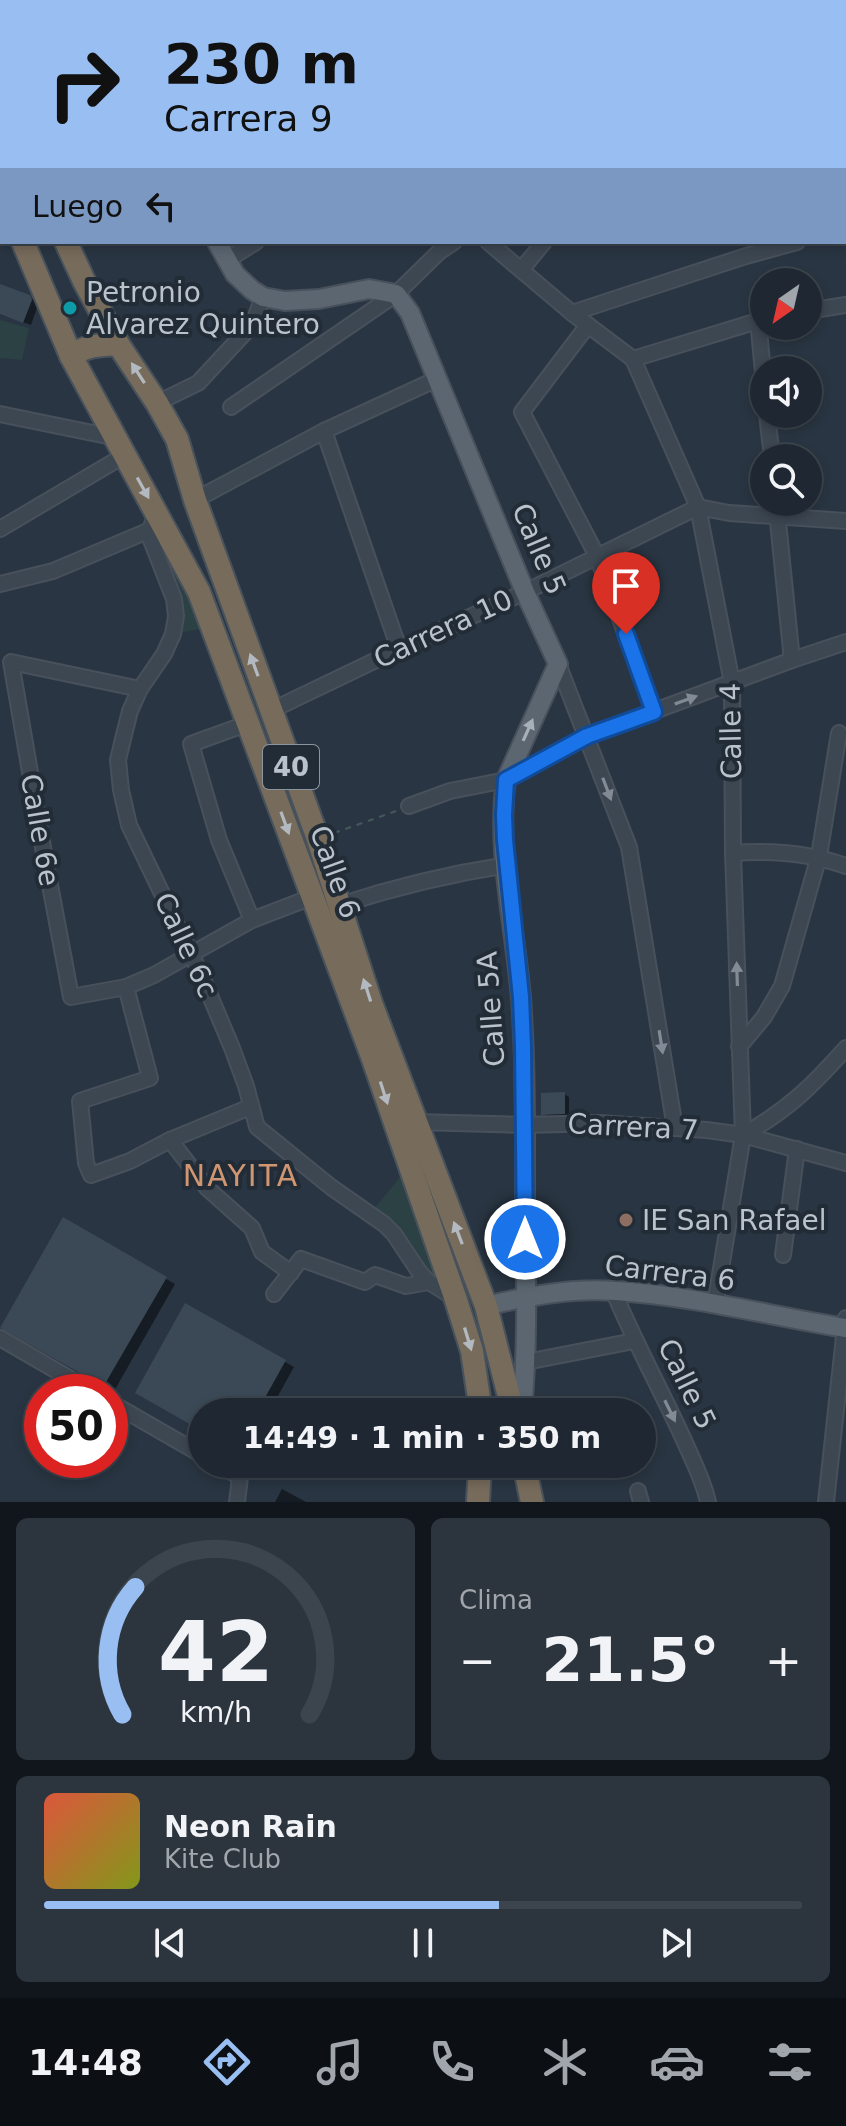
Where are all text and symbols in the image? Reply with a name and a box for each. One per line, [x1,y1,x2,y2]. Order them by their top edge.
text: 230 m [164,31,359,96]
icon: right [32,32,136,136]
text: Carrera 9 [164,98,333,139]
icon: left [139,184,183,228]
text: Luego [32,189,123,224]
north arrow [750,268,822,340]
map controls [750,268,822,516]
place label: Petronio Alvarez Quintero [86,276,320,341]
marker: Petronio Alvarez Quintero [61,299,79,317]
button: sound [750,356,822,428]
one-way arrow [130,362,145,383]
button: search [750,444,822,516]
one-way arrow [136,477,150,499]
street label: Calle 5 [505,498,573,600]
pin [592,552,660,634]
icon: arrive [604,564,648,608]
street label: Carrera 10 [368,583,518,675]
one-way arrow [247,653,259,677]
street label: Calle 4 [714,683,748,779]
one-way arrow [675,693,699,706]
one-way arrow [522,718,535,742]
road number: 40 [263,745,319,789]
street label: Calle 6e [14,771,66,889]
one-way arrow [601,777,614,801]
one-way arrow [279,811,292,835]
street label: Calle 6 [303,821,367,923]
street label: Calle 6c [147,887,225,1003]
street label: Calle 5A [471,950,511,1068]
one-way arrow [731,961,744,986]
one-way arrow [360,977,373,1001]
one-way arrow [655,1030,668,1055]
one-way arrow [379,1082,391,1106]
street label: Carrera 7 [567,1107,699,1147]
district label: NAYITA [183,1158,299,1193]
position arrow [483,1197,567,1281]
place label: IE San Rafael [642,1204,826,1237]
marker: IE San Rafael [617,1211,635,1229]
one-way arrow [451,1221,464,1245]
street label: Carrera 6 [603,1249,737,1297]
one-way arrow [462,1328,475,1352]
street label: Calle 5 [651,1334,723,1434]
speed limit sign: 50 [24,1374,128,1478]
one-way arrow [663,1400,677,1423]
text: 14:49 · 1 min · 350 m [243,1420,601,1455]
text: Clima [459,1585,533,1615]
text: 42 [158,1604,273,1701]
text: 21.5° [541,1625,720,1695]
text: − [459,1635,496,1686]
text: + [765,1635,802,1686]
text: km/h [179,1695,252,1729]
text: Neon Rain [164,1809,337,1844]
text: Kite Club [164,1844,281,1874]
icon: previous [148,1921,192,1965]
icon: pause [401,1921,445,1965]
icon: next [654,1921,698,1965]
icon: directions [199,2034,255,2090]
icon: music [312,2034,368,2090]
icon: phone [424,2034,480,2090]
icon: climate [537,2034,593,2090]
icon: car [649,2034,705,2090]
icon: filters [762,2034,818,2090]
text: 14:48 [28,2042,143,2083]

